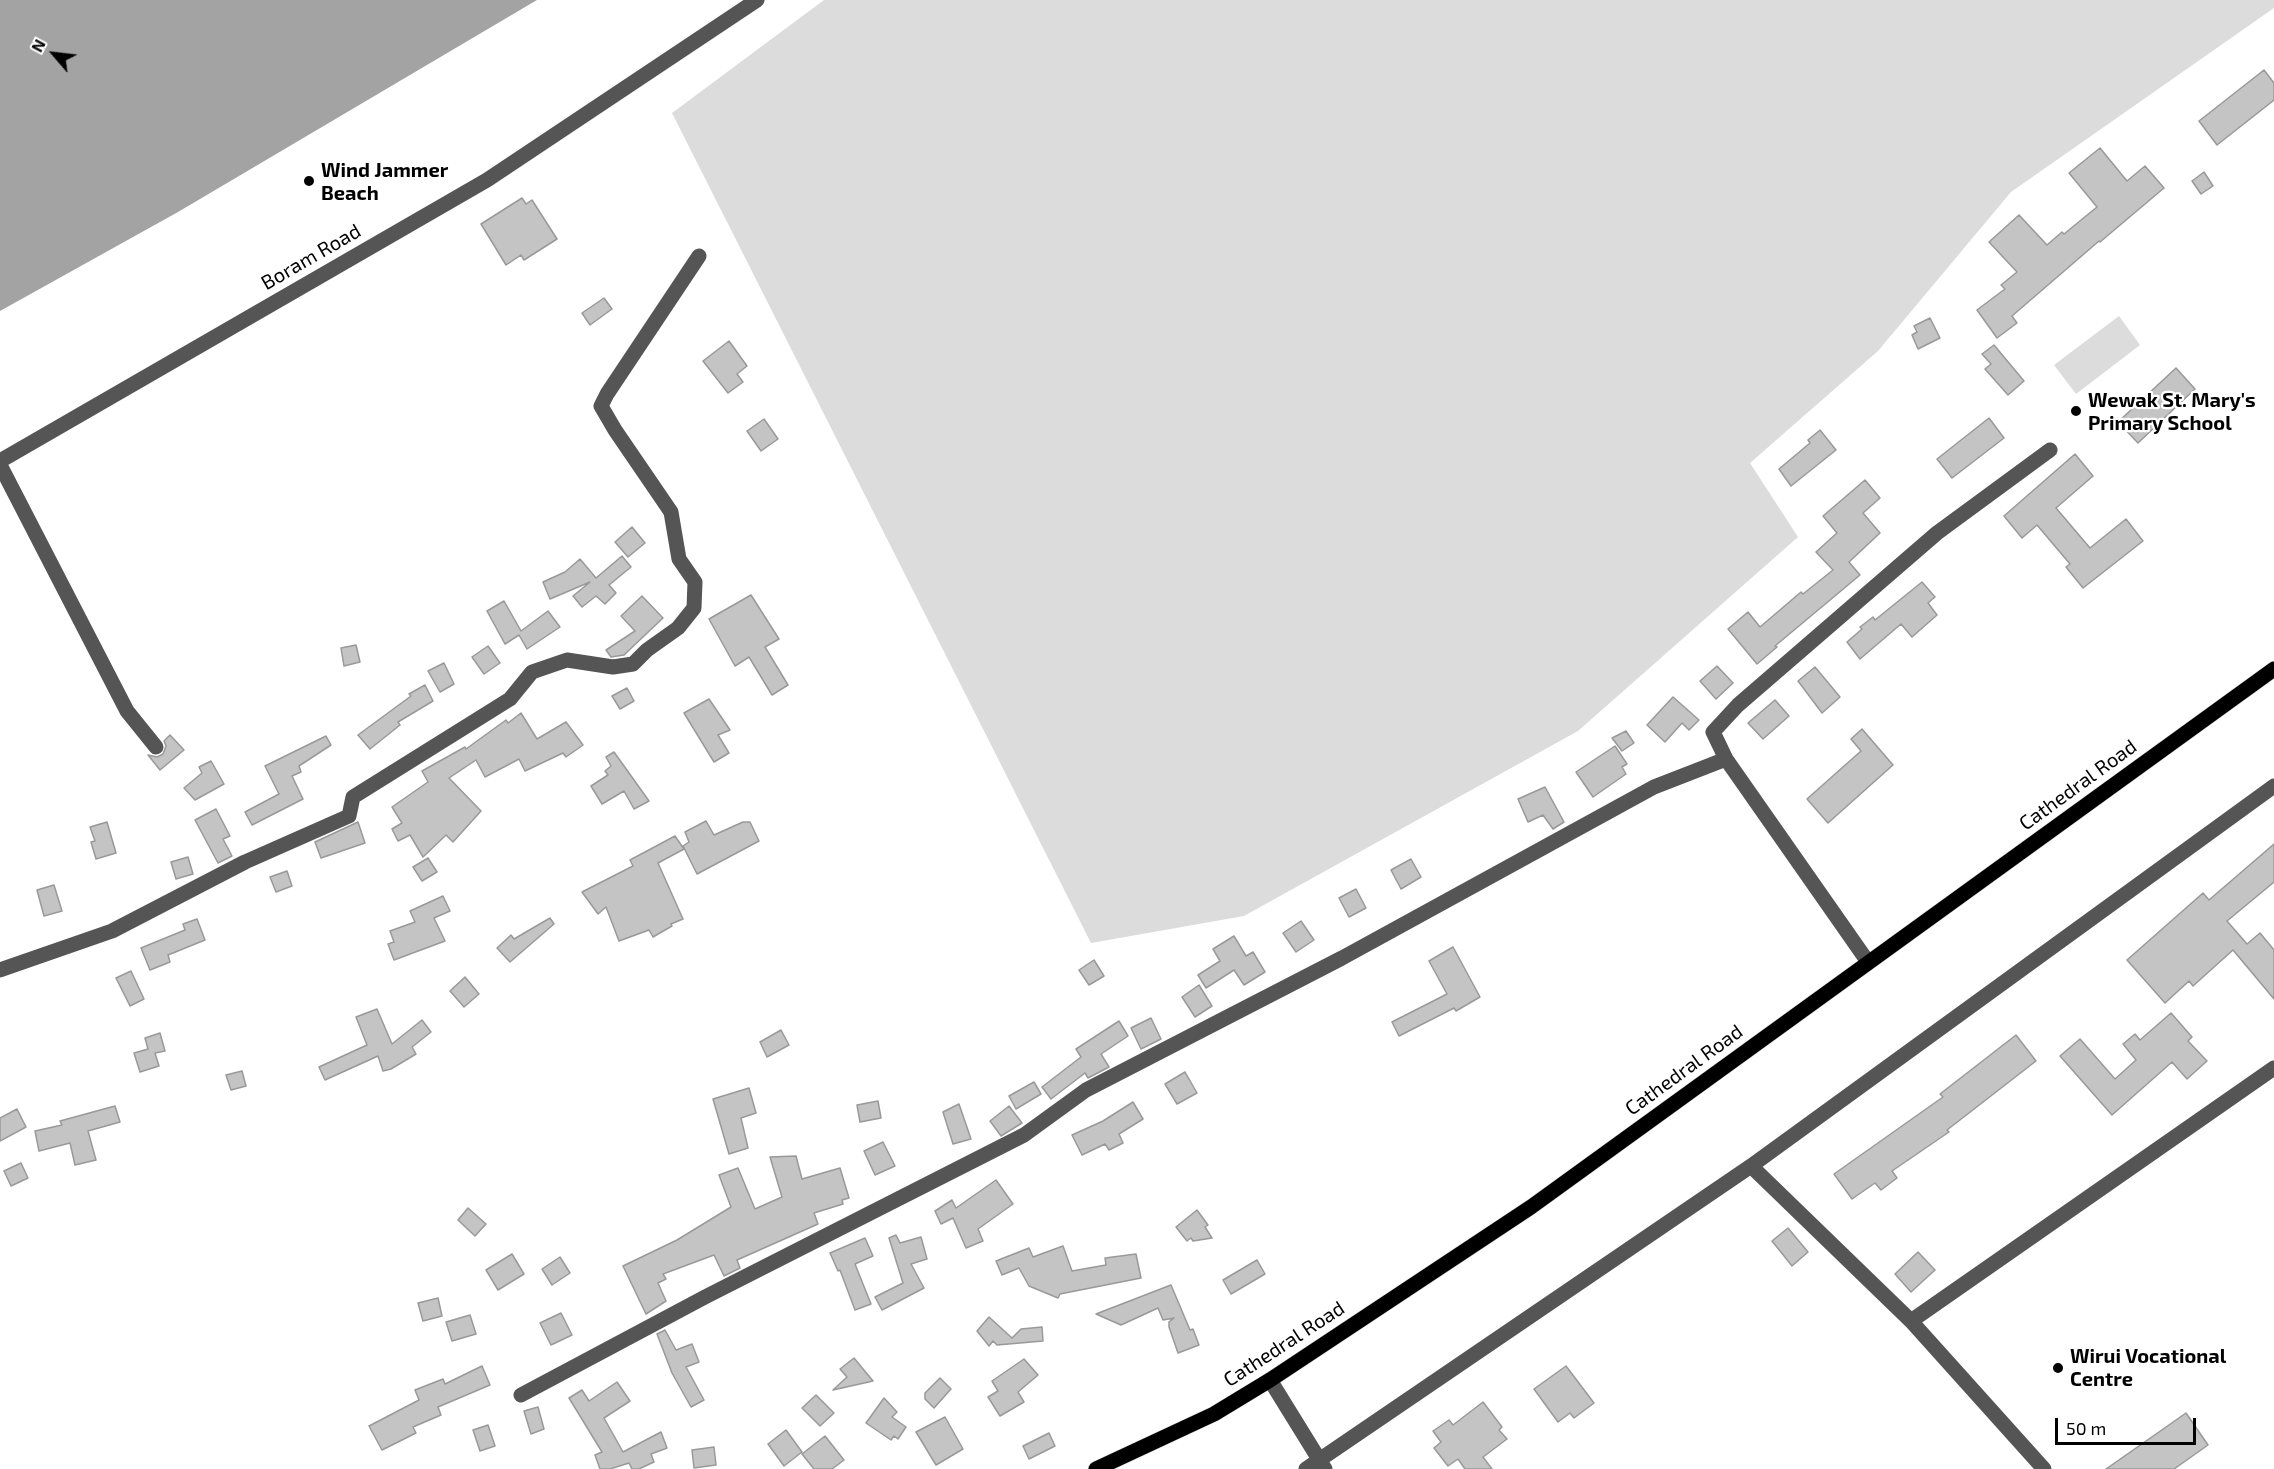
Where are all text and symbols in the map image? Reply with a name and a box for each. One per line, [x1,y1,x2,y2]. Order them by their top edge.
north arrow [24,24,84,84]
text: N [27,36,49,55]
place label: Wind Jammer Beach [321,158,448,205]
marker: Wind Jammer Beach [302,174,316,188]
street label: Boram Road [257,219,365,295]
place label: Wewak St. Mary's Primary School [2088,388,2256,435]
marker: Wewak St. Mary's Primary School [2069,404,2083,418]
street label: Cathedral Road [2015,734,2141,836]
street label: Cathedral Road [1621,1019,1747,1121]
street label: Cathedral Road [1219,1296,1349,1392]
place label: Wirui Vocational Centre [2070,1344,2226,1391]
marker: Wirui Vocational Centre [2051,1361,2065,1375]
scale bar [2058,1406,2199,1444]
text: 50 m [2066,1417,2106,1439]

